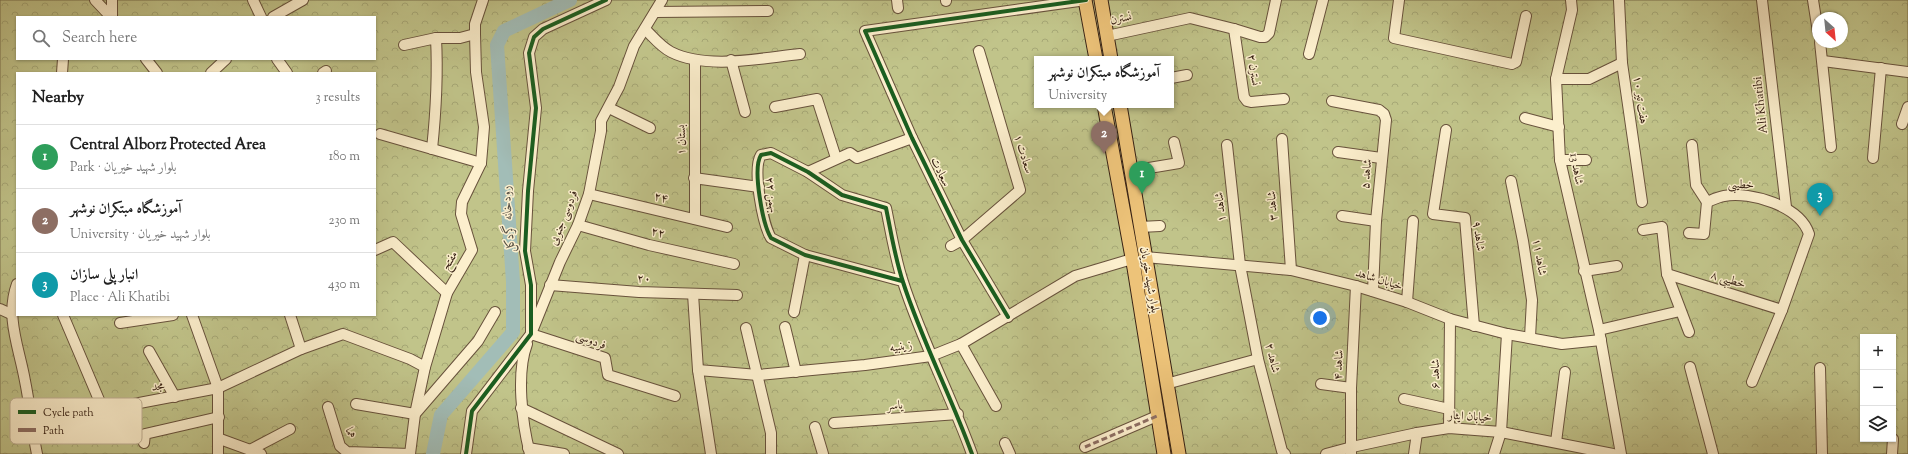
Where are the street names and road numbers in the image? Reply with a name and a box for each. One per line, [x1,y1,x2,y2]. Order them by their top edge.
street label: نسترن [1108,8,1134,30]
street label: نسترن ۲ [1242,53,1264,87]
street label: هفت تیر ۱۰ [1628,75,1652,125]
street label: Ali Khatibi [1749,75,1773,135]
street label: بستان ۱ [673,124,691,155]
street label: سعادت ۱ [1009,132,1038,176]
street label: شاهد 13 [1564,152,1588,187]
street label: سعادت [925,154,955,190]
street label: شاهد ۵ [1357,158,1377,190]
street label: خطیبی [1727,175,1755,195]
street label: ۲۲ بهمن [760,176,782,214]
street label: فردوسی جنوبی [545,188,583,248]
street label: ۲۴ [652,188,670,208]
street label: شاهد ۳ [1263,190,1283,222]
street label: شاهد ۱ [1210,191,1232,223]
street label: شاهد ۹ [1467,220,1489,252]
street label: ۲۲ [649,223,667,243]
street label: شاهد ۱۱ [1527,237,1551,277]
street label: بلوار شهید خیریان [1134,245,1164,315]
street label: مفتح [437,248,464,275]
street label: خیابان شاهد [1353,264,1405,296]
street label: خطیبی ۸ [1708,266,1748,294]
street label: ۲۰ [637,270,651,288]
street label: فردوسی [573,327,609,355]
street label: زینبیه [888,336,914,358]
street label: شاهد ۲ [1260,341,1284,375]
street label: شاهد ۴ [1329,349,1349,381]
street label: شاهد ۶ [1427,359,1445,389]
street label: مجد [150,377,167,397]
street label: یاسر [884,396,904,416]
street label: خیابان ایثار [1447,407,1492,427]
street label: هما [340,425,360,441]

